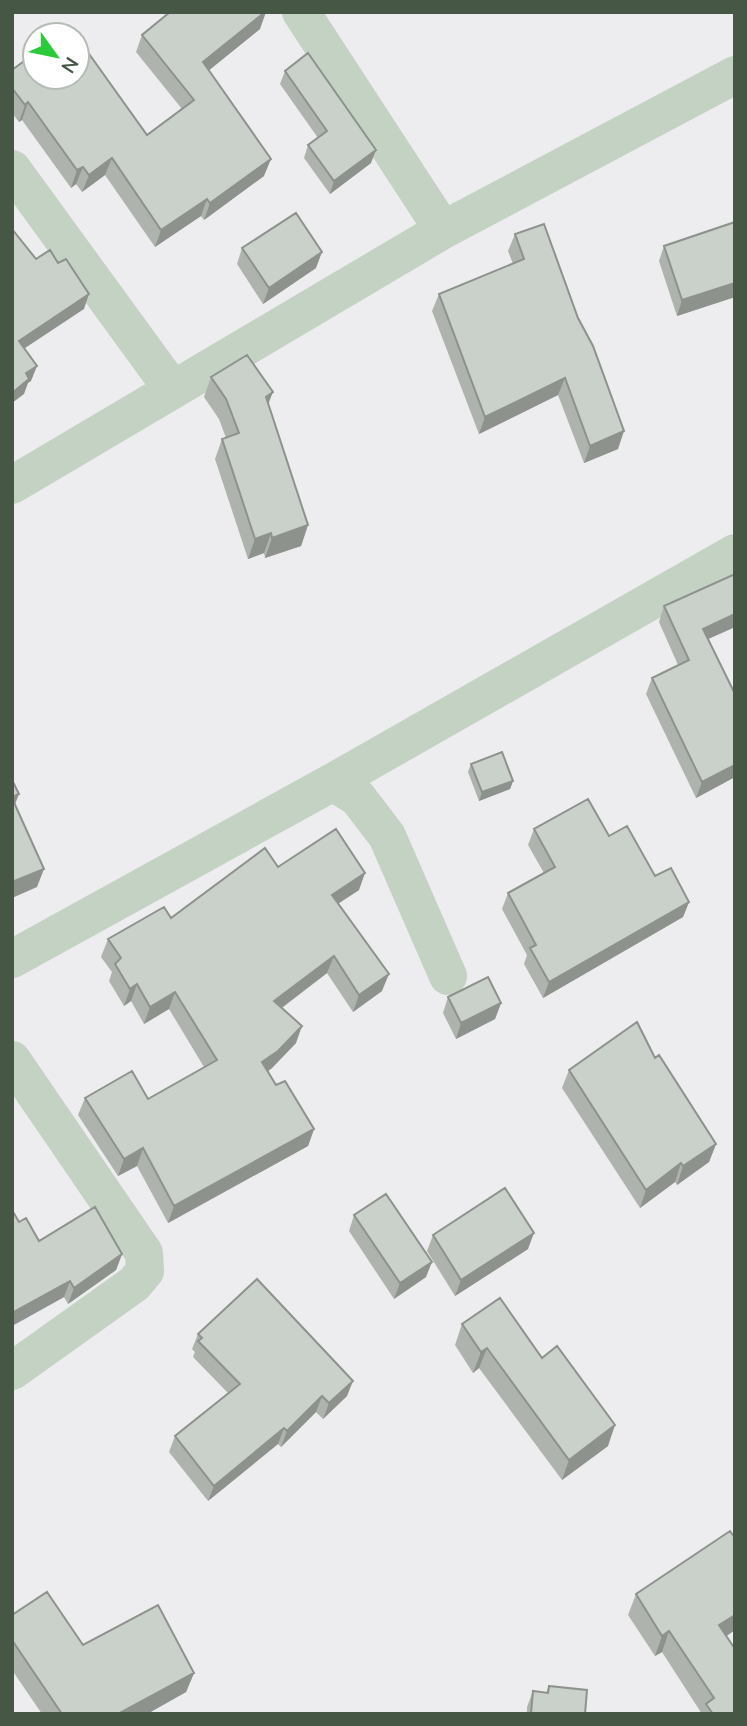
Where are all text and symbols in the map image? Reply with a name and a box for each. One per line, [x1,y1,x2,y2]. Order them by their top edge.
north arrow [21,21,91,91]
text: N [56,53,84,78]

